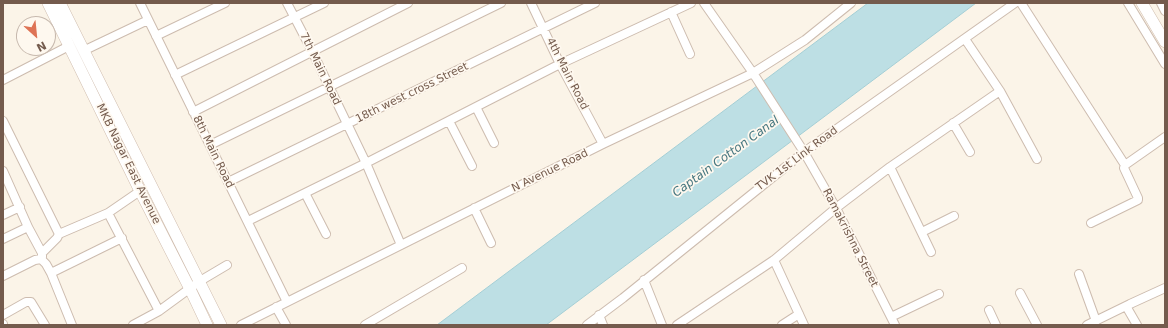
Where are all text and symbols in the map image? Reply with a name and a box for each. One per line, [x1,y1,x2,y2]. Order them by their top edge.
north arrow [16,16,56,56]
street label: 7th Main Road [297,31,343,107]
street label: 4th Main Road [543,36,591,112]
text: N [34,38,48,54]
street label: 18th west cross Street [354,60,470,126]
street label: MKB Nagar East Avenue [93,102,163,226]
street label: 8th Main Road [190,114,236,190]
water label: Captain Cotton Canal [670,114,782,200]
street label: TVK 1st Link Road [753,124,841,194]
street label: N Avenue Road [509,147,591,195]
street label: Ramakrishna Street [819,186,881,290]

